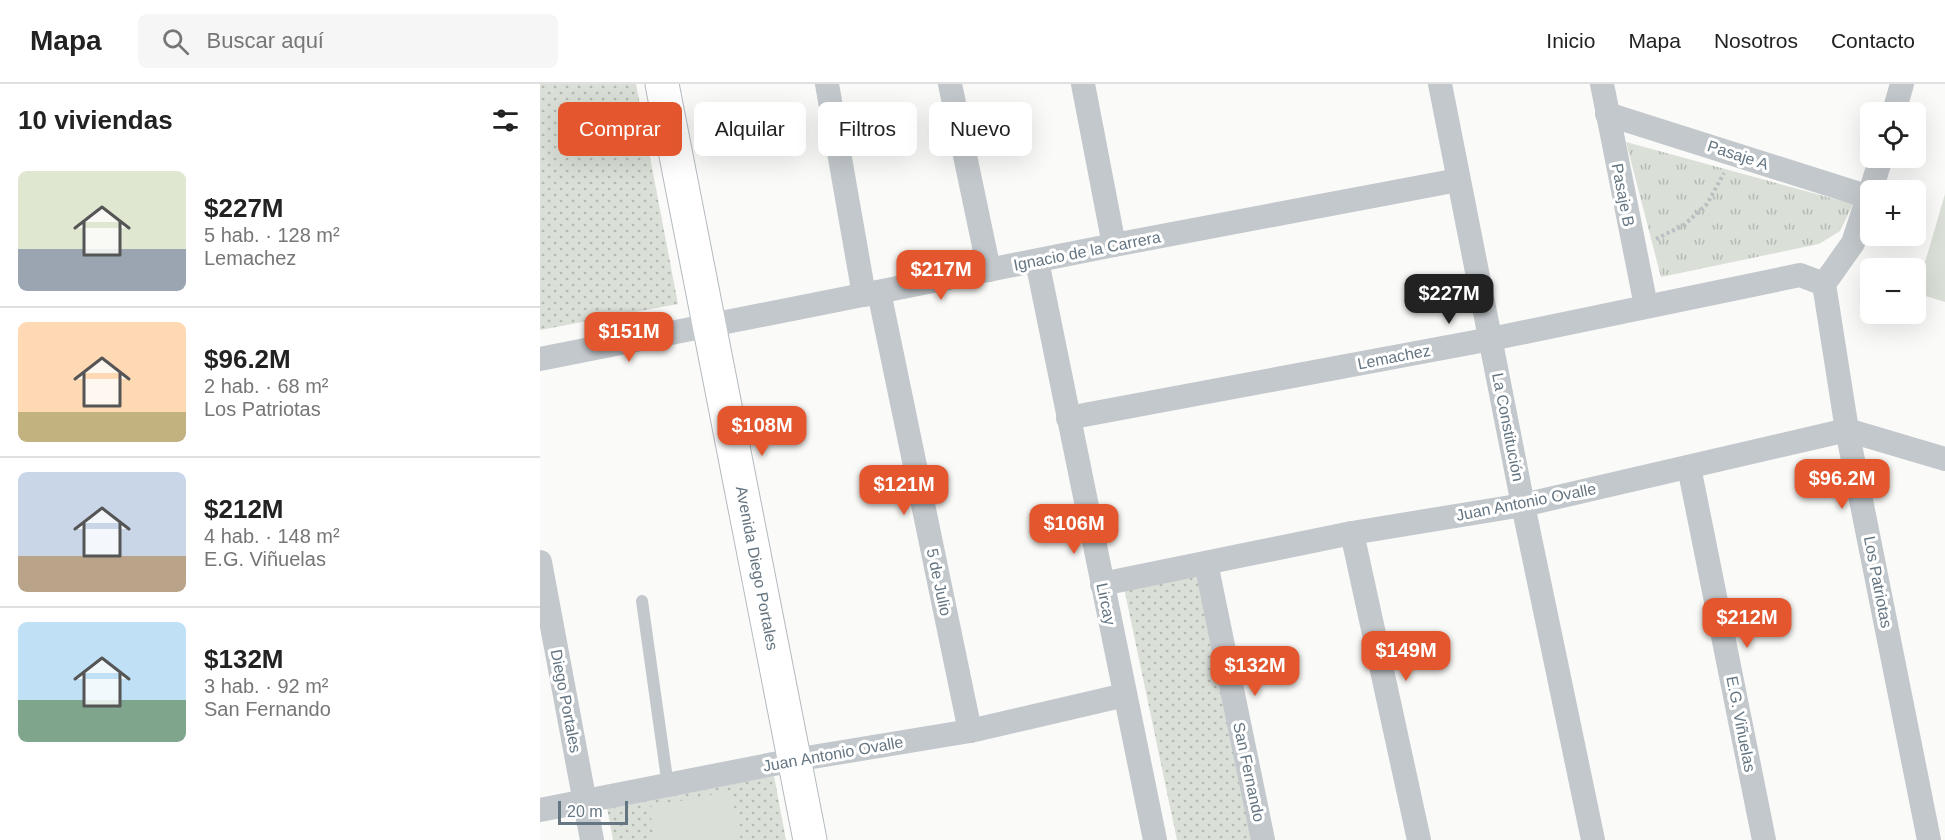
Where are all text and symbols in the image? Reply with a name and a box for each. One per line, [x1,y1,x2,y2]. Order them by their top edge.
search box [138,14,558,68]
text: Mapa [30,25,102,56]
icon: search [159,25,192,58]
text: Buscar aquí [207,28,324,53]
text: Inicio [1546,29,1595,52]
text: Mapa [1628,29,1681,52]
text: Nosotros [1714,29,1798,52]
text: Contacto [1831,29,1915,52]
chip: Comprar [558,102,682,156]
chip: Alquilar [694,102,806,156]
chip: Filtros [818,102,917,156]
chip: Nuevo [929,102,1032,156]
map controls [1860,102,1926,324]
button: locate [1860,102,1926,168]
icon: filters [489,104,522,137]
text: 10 viviendas [18,105,173,135]
street label: Pasaje A [1705,137,1771,173]
street label: Pasaje B [1609,162,1637,228]
button: + [1860,180,1926,246]
text: $227M [204,193,284,223]
icon: home [66,195,138,267]
text: 5 hab. · 128 m² [204,224,340,246]
street label: Ignacio de la Carrera [1012,228,1162,274]
text: Lemachez [204,247,296,269]
pin: $217M [899,250,983,301]
text: $217M [910,258,972,280]
button: − [1860,258,1926,324]
pin: $227M [1407,274,1491,325]
text: $227M [1418,282,1480,304]
pin: $151M [587,312,671,363]
text: $151M [598,320,660,342]
street label: Lemachez [1356,342,1432,372]
text: $96.2M [204,344,291,374]
icon: home [66,346,138,418]
street label: La Constitución [1489,371,1527,483]
text: 2 hab. · 68 m² [204,375,329,397]
text: Los Patriotas [204,398,321,420]
pin: $108M [720,406,804,457]
text: $108M [731,414,793,436]
pin: $96.2M [1793,459,1891,510]
pin: $121M [862,465,946,516]
text: $96.2M [1809,467,1875,489]
text: $121M [873,473,935,495]
street label: Juan Antonio Ovalle [1455,480,1598,524]
street label: Avenida Diego Portales [733,484,781,652]
text: $212M [204,494,284,524]
icon: home [66,496,138,568]
pin: $106M [1032,504,1116,555]
text: $106M [1043,512,1105,534]
text: 4 hab. · 148 m² [204,525,340,547]
street label: Los Patriotas [1861,535,1895,629]
street label: 5 de Julio [924,547,954,617]
text: E.G. Viñuelas [204,548,326,570]
street label: Lircay [1093,581,1119,627]
pin: $212M [1705,598,1789,649]
text: $212M [1716,606,1778,628]
pin: $149M [1364,631,1448,682]
text: $149M [1375,639,1437,661]
text: $132M [204,644,284,674]
icon: home [66,646,138,718]
pin: $132M [1213,646,1297,697]
street label: Diego Portales [548,648,584,754]
text: $132M [1224,654,1286,676]
text: 3 hab. · 92 m² [204,675,329,697]
street label: E.G. Viñuelas [1723,675,1759,773]
text: San Fernando [204,698,331,720]
street label: San Fernando [1230,721,1268,823]
street label: Juan Antonio Ovalle [761,733,905,775]
scale bar [558,798,628,826]
text: 20 m [567,803,603,820]

